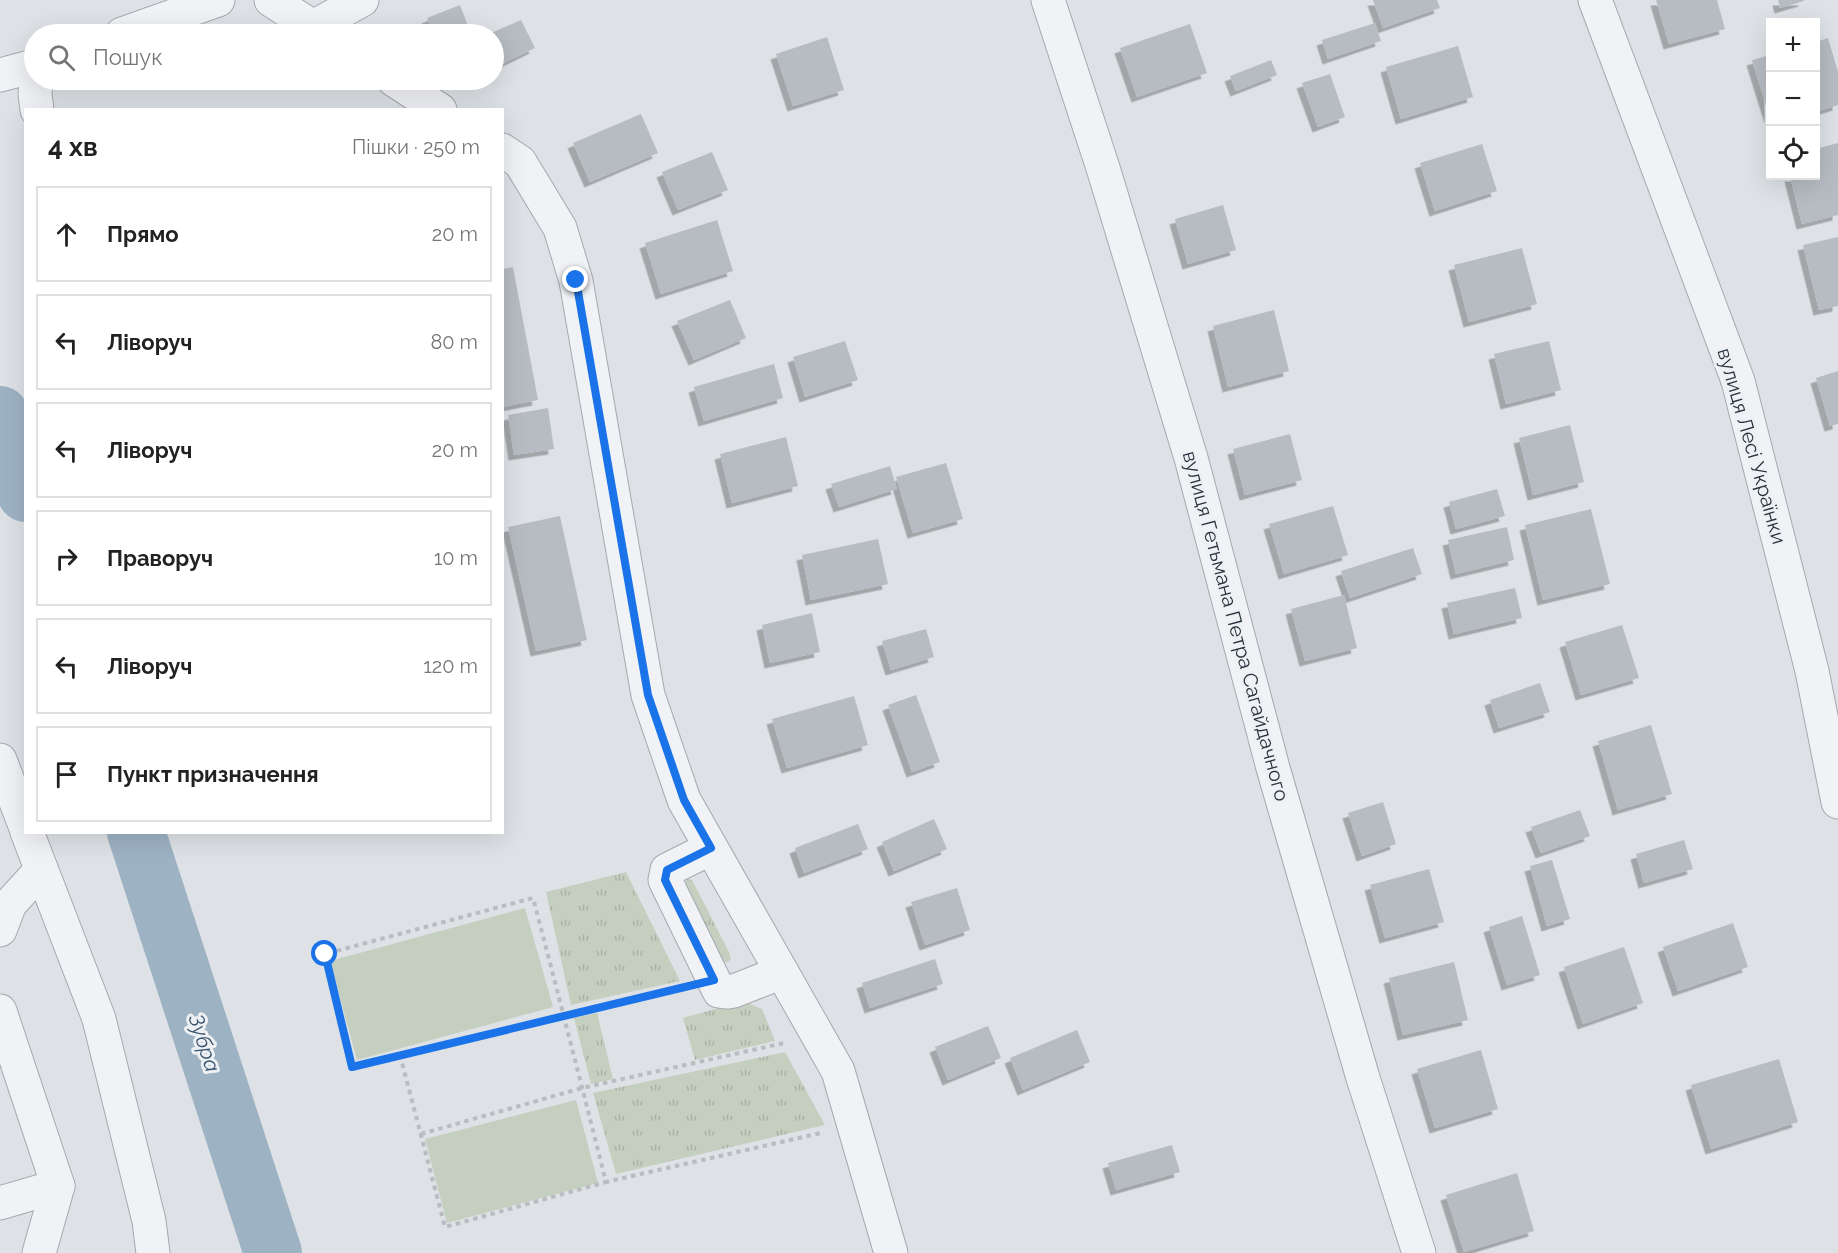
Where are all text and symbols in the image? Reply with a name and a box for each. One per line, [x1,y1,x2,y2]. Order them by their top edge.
map controls [1766,18,1820,180]
button: + [1766,18,1820,72]
search box [24,24,504,90]
icon: search [45,41,78,74]
text: Пошук [93,44,163,70]
button: − [1766,72,1820,126]
button: locate [1766,126,1820,180]
text: 4 хв [48,132,98,162]
text: Пішки · 250 m [352,135,480,159]
icon: ahead [50,218,83,251]
text: Прямо [107,221,179,247]
text: 20 m [432,222,478,246]
route end [562,266,588,292]
icon: left [50,326,83,359]
text: Ліворуч [107,329,192,355]
text: 80 m [430,330,478,354]
street label: вулиця Лесі Українки [1713,345,1791,547]
icon: left [50,434,83,467]
text: Ліворуч [107,437,192,463]
text: 20 m [432,438,478,462]
street label: вулиця Гетьмана Петра Сагайдачного [1178,448,1294,804]
icon: right [50,542,83,575]
text: Праворуч [107,545,213,571]
text: 10 m [434,546,478,570]
icon: left [50,650,83,683]
text: Ліворуч [107,653,192,679]
text: 120 m [423,654,478,678]
icon: arrive [50,758,83,791]
text: Пункт призначення [107,761,319,787]
route start [311,940,337,966]
water label: Зубра [183,1011,226,1075]

